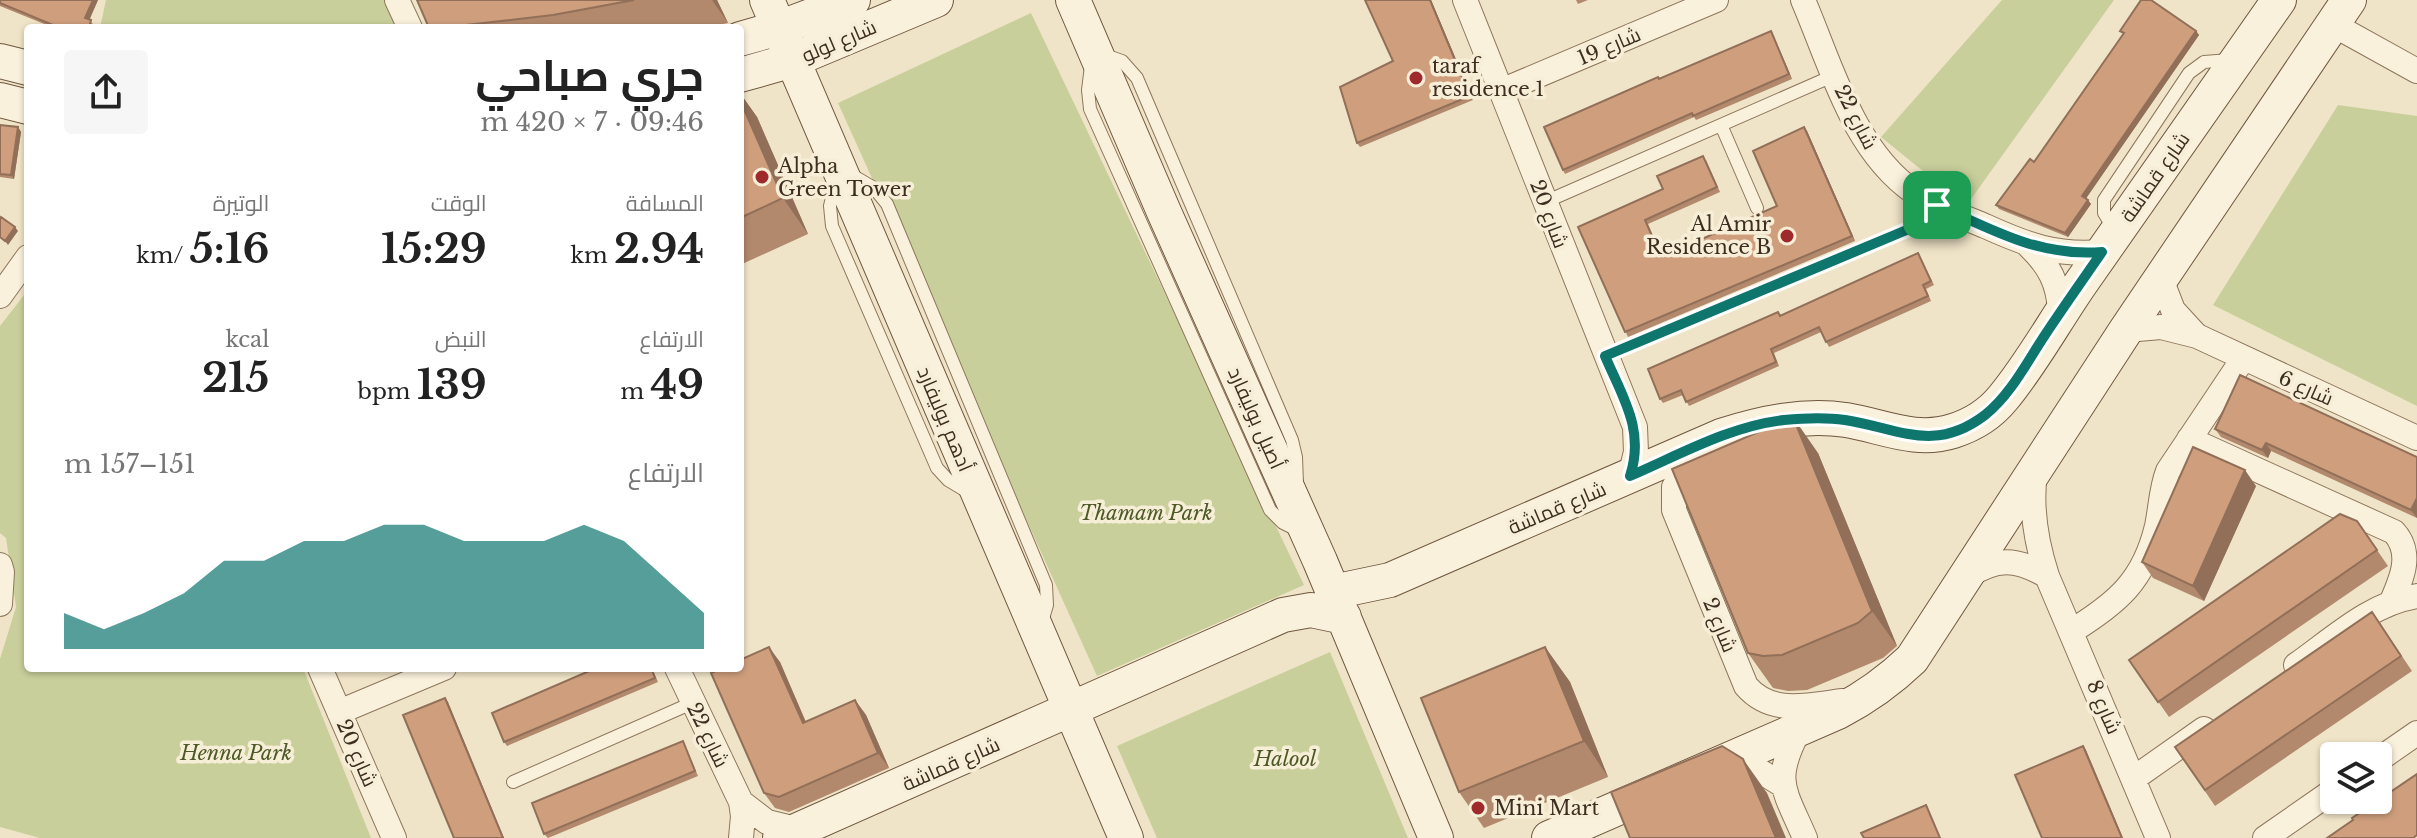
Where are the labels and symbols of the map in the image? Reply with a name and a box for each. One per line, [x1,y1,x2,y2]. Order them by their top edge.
street label: شارع لولو [798,15,881,69]
street label: شارع 19 [1574,22,1645,72]
place label: taraf residence 1 [1432,54,1544,101]
marker: taraf residence 1 [1407,69,1425,87]
street label: شارع 22 [1828,81,1882,154]
street label: شارع قماشة [2115,127,2196,228]
place label: Alpha Green Tower [777,154,911,201]
marker: Alpha Green Tower [753,168,771,186]
pin [1903,171,1971,239]
street label: شارع 20 [1523,177,1573,252]
place label: Al Amir Residence B [1646,212,1771,259]
marker: Al Amir Residence B [1778,227,1796,245]
street label: أدهم بوليفارد [910,363,978,476]
street label: أصيل بوليفارد [1222,363,1289,473]
street label: شارع 6 [2274,365,2337,412]
street label: شارع قماشة [1504,477,1610,541]
park label: Thamam Park [1080,501,1212,525]
street label: شارع 2 [1696,594,1742,657]
street label: شارع 8 [2080,676,2126,739]
street label: شارع 22 [680,699,734,772]
street label: شارع 20 [330,716,382,791]
street label: شارع قماشة [899,732,1004,798]
park label: Henna Park [179,741,292,765]
park label: Halool [1253,747,1317,771]
place label: Mini Mart [1494,796,1599,820]
marker: Mini Mart [1469,799,1487,817]

